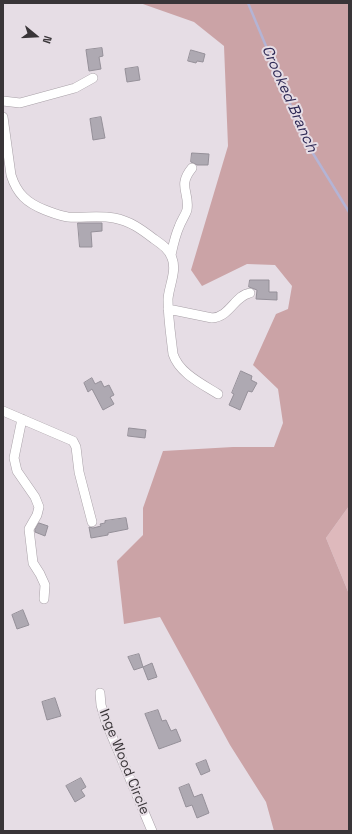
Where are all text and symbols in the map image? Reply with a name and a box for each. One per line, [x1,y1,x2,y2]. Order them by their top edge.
north arrow [16,16,56,56]
text: N [40,34,55,45]
water label: Crooked Branch [257,43,321,155]
street label: Inge Wood Circle [95,707,153,817]

